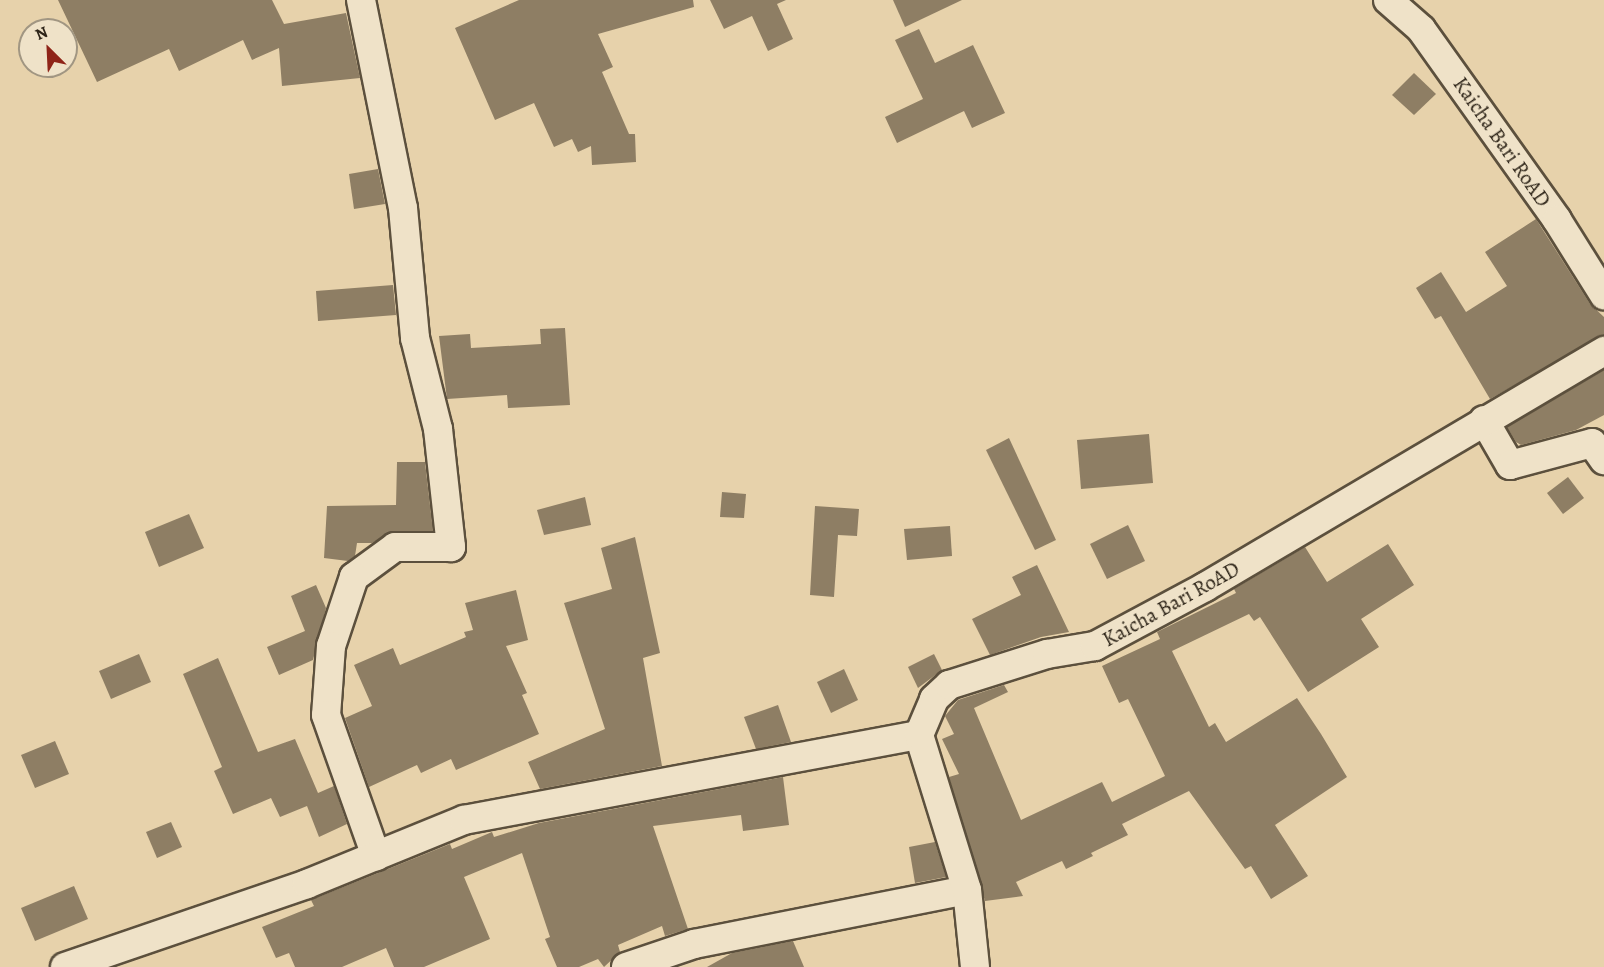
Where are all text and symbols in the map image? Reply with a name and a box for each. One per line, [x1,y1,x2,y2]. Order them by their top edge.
north arrow [18,18,78,78]
text: N [32,21,51,46]
street label: Kaicha Bari RoAD [1448,72,1556,212]
street label: Kaicha Bari RoAD [1098,556,1244,652]

